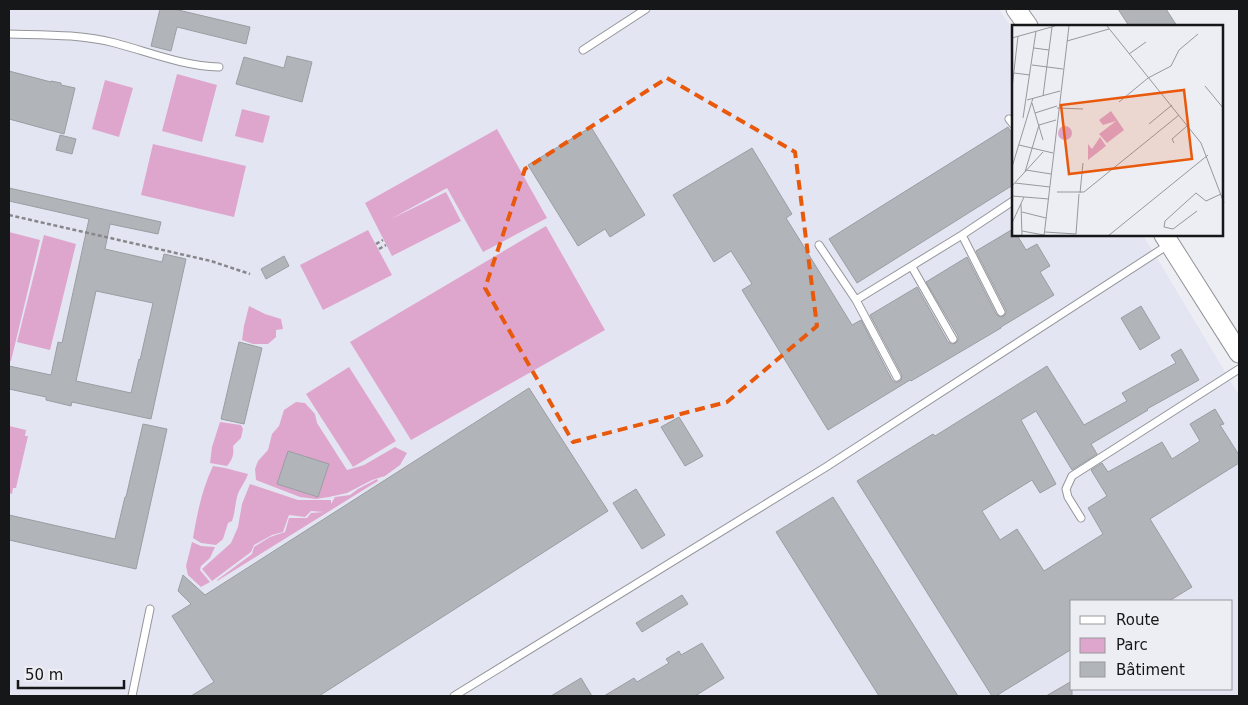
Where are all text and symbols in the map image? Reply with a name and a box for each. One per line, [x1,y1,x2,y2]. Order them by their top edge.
inset map [1012,25,1223,236]
legend [1070,600,1233,690]
text: Route [1116,611,1160,629]
text: Parc [1116,636,1148,654]
scale bar [18,658,124,690]
text: Bâtiment [1116,661,1185,679]
text: 50 m [25,666,63,684]

